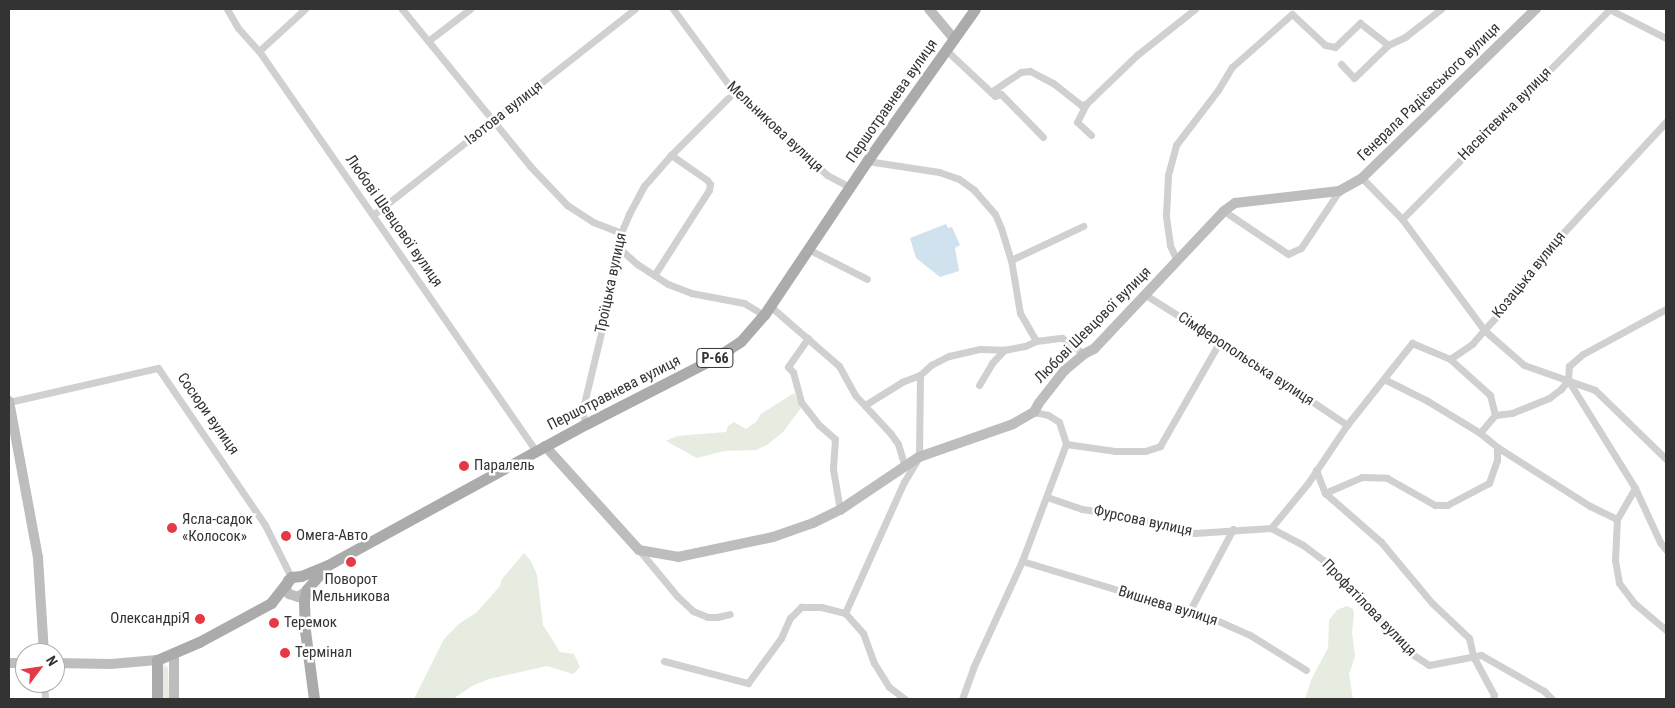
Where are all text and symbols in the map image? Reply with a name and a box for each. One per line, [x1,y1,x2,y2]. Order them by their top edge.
street label: Генерала Радієвського вулиця [1354,19,1504,165]
street label: Першотравнева вулиця [842,36,942,166]
street label: Насвітевича вулиця [1455,64,1555,164]
street label: Ізотова вулиця [462,77,546,149]
street label: Мельникова вулиця [723,78,827,176]
street label: Любові Шевцової вулиця [342,151,446,291]
street label: Козацька вулиця [1489,228,1569,322]
street label: Троїцька вулиця [592,231,630,335]
street label: Любові Шевцової вулиця [1031,263,1155,387]
street label: Сімферопольська вулиця [1175,308,1317,410]
road number: Р-66 [696,346,734,369]
street label: Першотравнева вулиця [544,352,684,434]
street label: Сосюри вулиця [173,370,243,458]
place label: Паралель [474,457,535,475]
marker: Паралель [458,460,470,472]
street label: Фурсова вулиця [1092,502,1194,540]
place label: Ясла-садок «Колосок» [182,510,253,545]
marker: Ясла-садок «Колосок» [166,522,178,534]
place label: Омега-Авто [296,527,368,545]
marker: Омега-Авто [280,530,292,542]
marker: Поворот Мельникова [345,556,357,568]
street label: Профатілова вулиця [1318,556,1420,660]
place label: Поворот Мельникова [312,570,390,605]
street label: Вишнева вулиця [1116,582,1220,630]
place label: ОлександріЯ [110,610,190,628]
marker: ОлександріЯ [194,613,206,625]
place label: Теремок [284,614,337,632]
marker: Теремок [268,617,280,629]
north arrow [15,643,65,693]
place label: Термінал [295,644,352,662]
marker: Термінал [279,647,291,659]
text: N [43,653,61,669]

